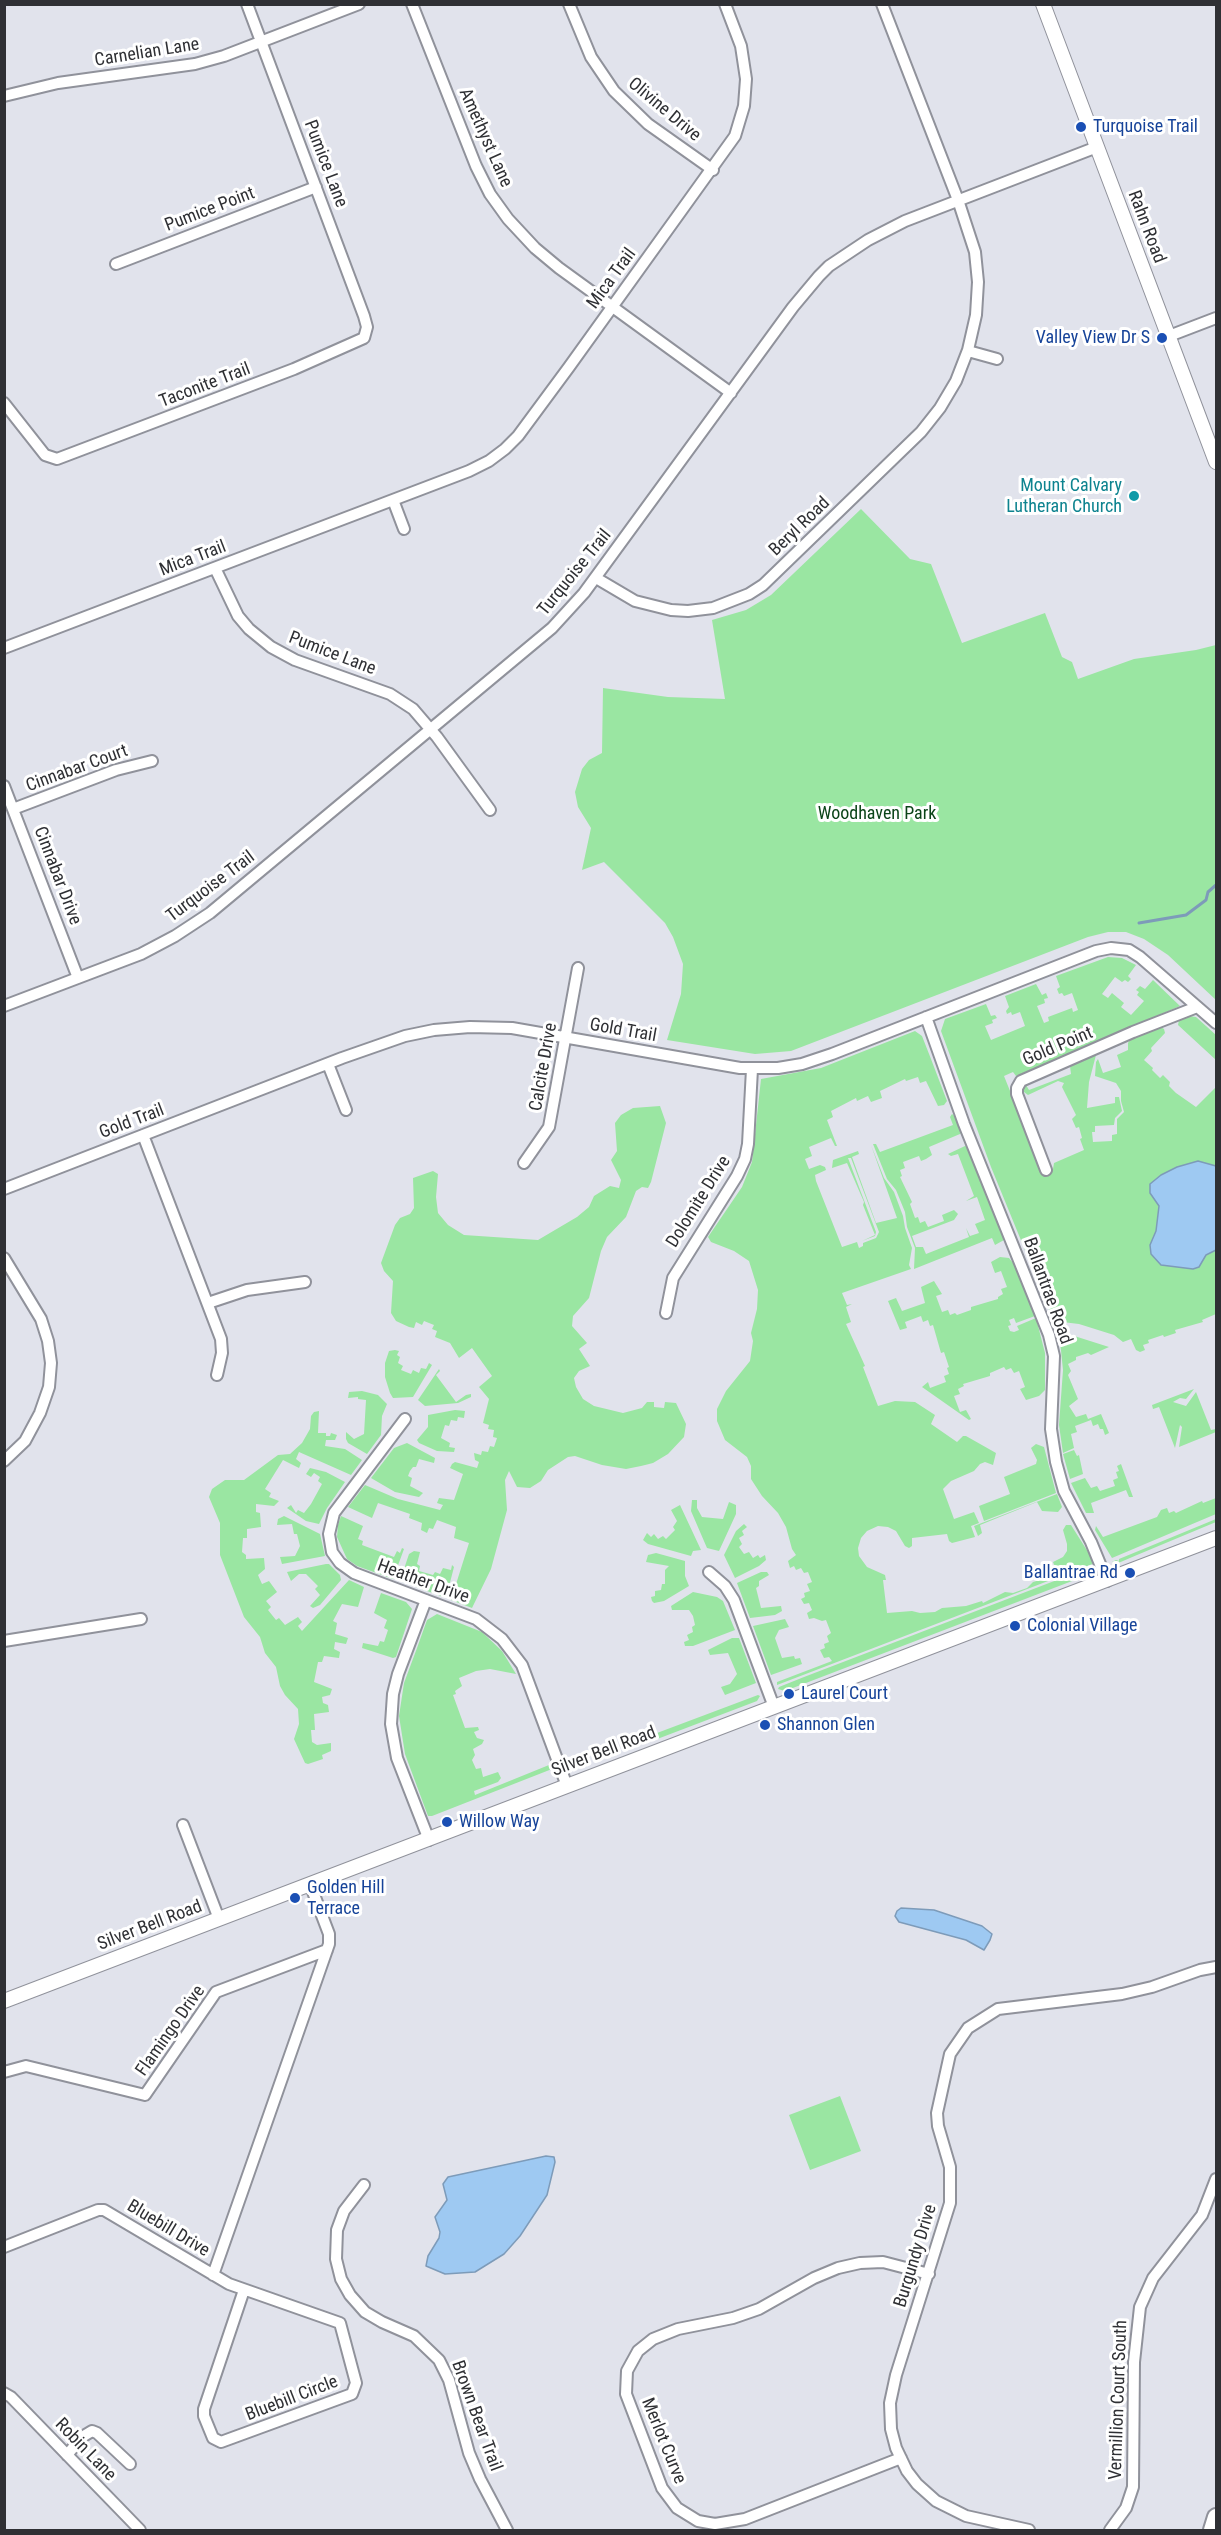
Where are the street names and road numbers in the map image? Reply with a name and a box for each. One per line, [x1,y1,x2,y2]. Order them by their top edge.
street label: Carnelian Lane [93,34,201,72]
street label: Olivine Drive [623,73,705,147]
street label: Amethyst Lane [454,85,516,191]
street label: Pumice Lane [299,117,351,211]
street label: Pumice Point [162,183,258,237]
street label: Rahn Road [1122,188,1170,266]
street label: Mica Trail [583,245,641,313]
street label: Taconite Trail [156,359,254,413]
street label: Beryl Road [765,493,835,561]
street label: Turquoise Trail [534,525,616,621]
street label: Mica Trail [157,536,229,582]
street label: Pumice Lane [285,628,379,680]
street label: Cinnabar Court [23,741,131,797]
street label: Cinnabar Drive [28,824,86,928]
street label: Turquoise Trail [163,847,259,927]
street label: Gold Trail [588,1014,658,1048]
street label: Calcite Drive [526,1021,562,1113]
street label: Gold Point [1020,1023,1096,1071]
street label: Gold Trail [97,1100,167,1144]
street label: Dolomite Drive [662,1152,736,1252]
street label: Ballantrae Road [1018,1235,1076,1347]
street label: Heather Drive [374,1555,472,1609]
street label: Silver Bell Road [549,1722,659,1782]
street label: Silver Bell Road [95,1896,205,1956]
street label: Flamingo Drive [132,1981,210,2081]
street label: Bluebill Drive [123,2196,213,2262]
street label: Burgundy Drive [890,2202,942,2310]
street label: Vermillion Court South [1105,2320,1133,2480]
street label: Brown Bear Trail [446,2358,506,2474]
street label: Bluebill Circle [243,2372,341,2426]
street label: Merlot Curve [636,2395,690,2487]
street label: Robin Lane [50,2414,120,2486]

